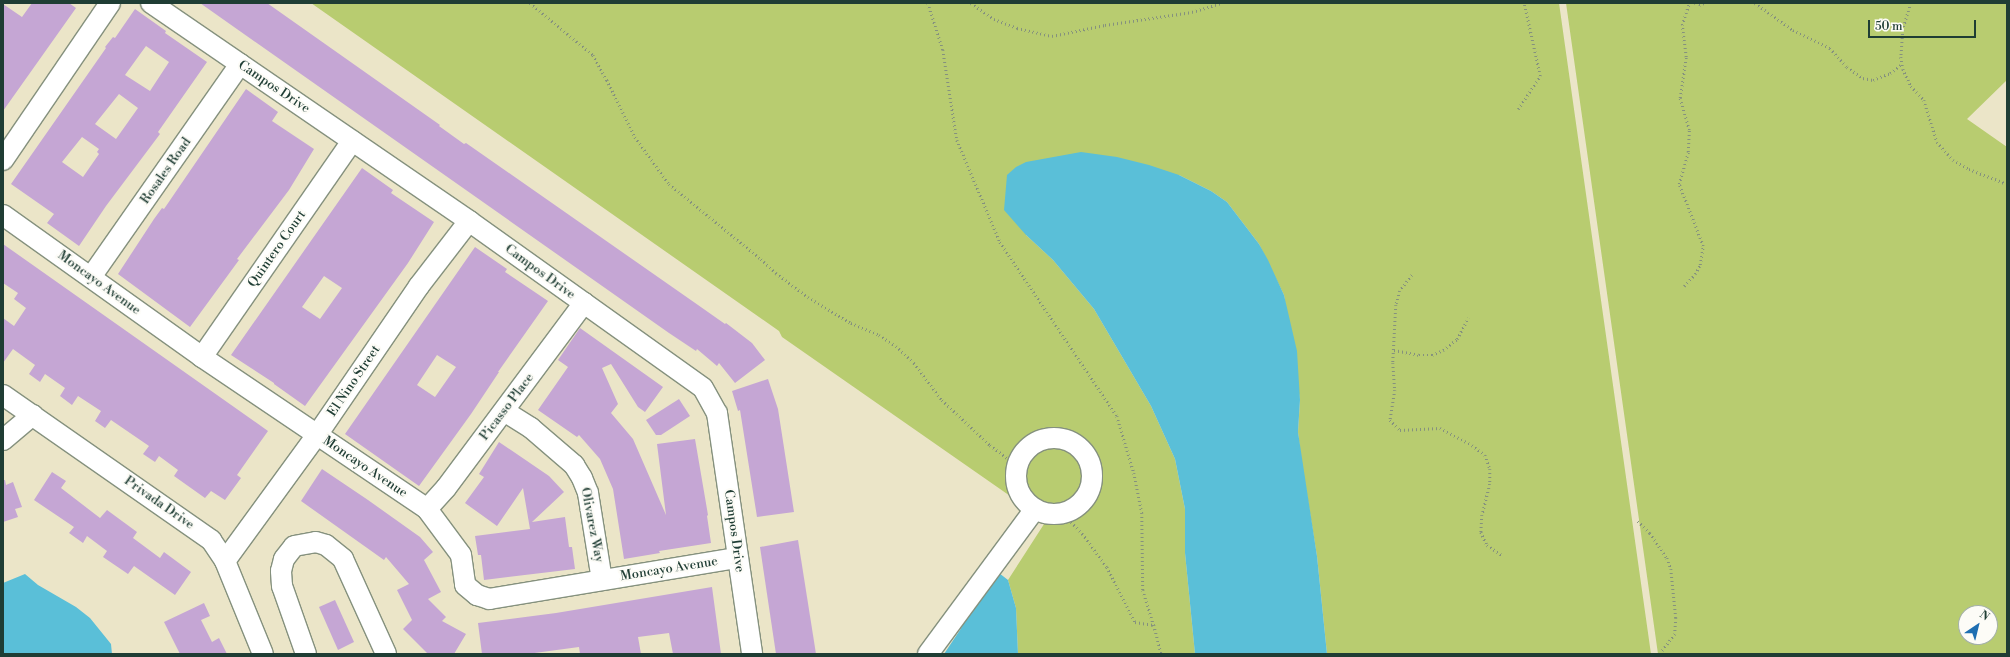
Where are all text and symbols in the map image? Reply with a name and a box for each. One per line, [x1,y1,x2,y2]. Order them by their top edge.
scale bar [1870,12,1978,38]
text: 50 m [1875,19,1903,34]
street label: Campos Drive [235,57,313,117]
street label: Rosales Road [137,135,195,207]
street label: Quintero Court [245,208,309,290]
street label: Campos Drive [502,241,578,303]
street label: Moncayo Avenue [55,248,143,318]
street label: El Nino Street [324,342,384,420]
street label: Picasso Place [477,370,537,444]
street label: Moncayo Avenue [320,433,410,501]
street label: Privada Drive [121,473,197,533]
street label: Olivarez Way [577,486,607,564]
street label: Campos Drive [720,489,748,573]
street label: Moncayo Avenue [619,554,719,584]
north arrow [1958,605,1998,645]
text: N [1977,608,1992,624]

